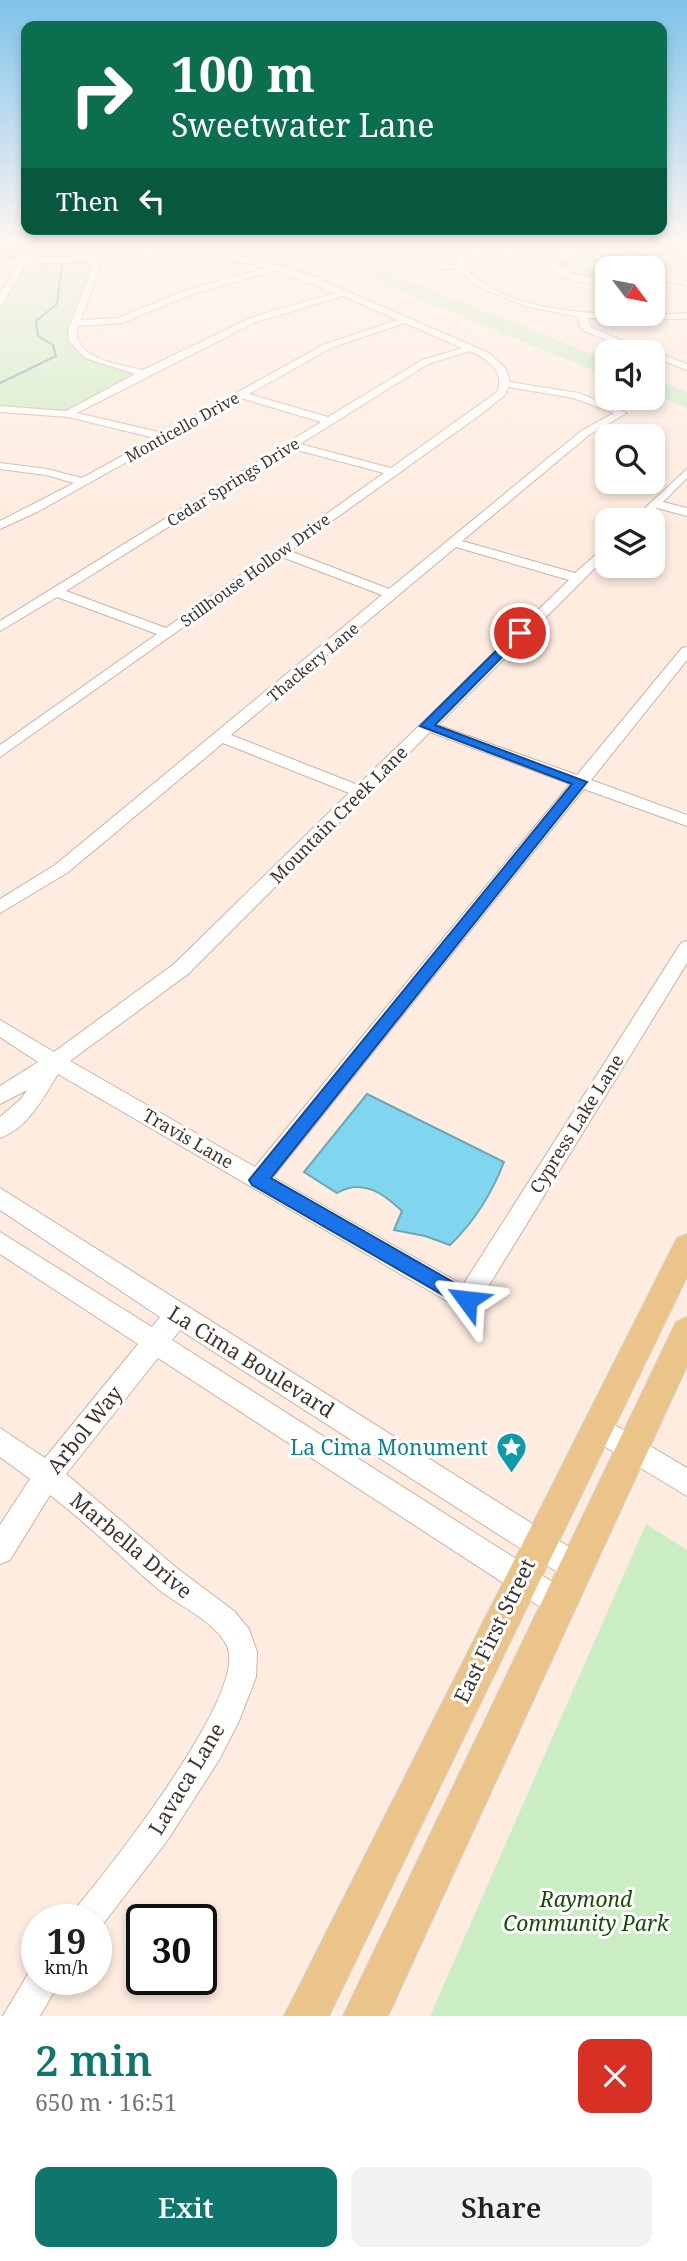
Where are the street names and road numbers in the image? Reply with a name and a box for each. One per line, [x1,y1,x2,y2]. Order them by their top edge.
street label: Monticello Drive [121,387,243,467]
street label: Cedar Springs Drive [163,432,303,532]
street label: Stillhouse Hollow Drive [176,508,334,632]
street label: Thackery Lane [263,617,363,707]
street label: Mountain Creek Lane [264,740,412,888]
street label: Cypress Lake Lane [524,1049,629,1198]
street label: Travis Lane [139,1103,238,1174]
street label: La Cima Boulevard [163,1299,340,1424]
street label: Arbol Way [40,1379,128,1479]
street label: Marbella Drive [65,1486,199,1605]
street label: East First Street [447,1554,541,1707]
street label: Lavaca Lane [142,1717,231,1840]

